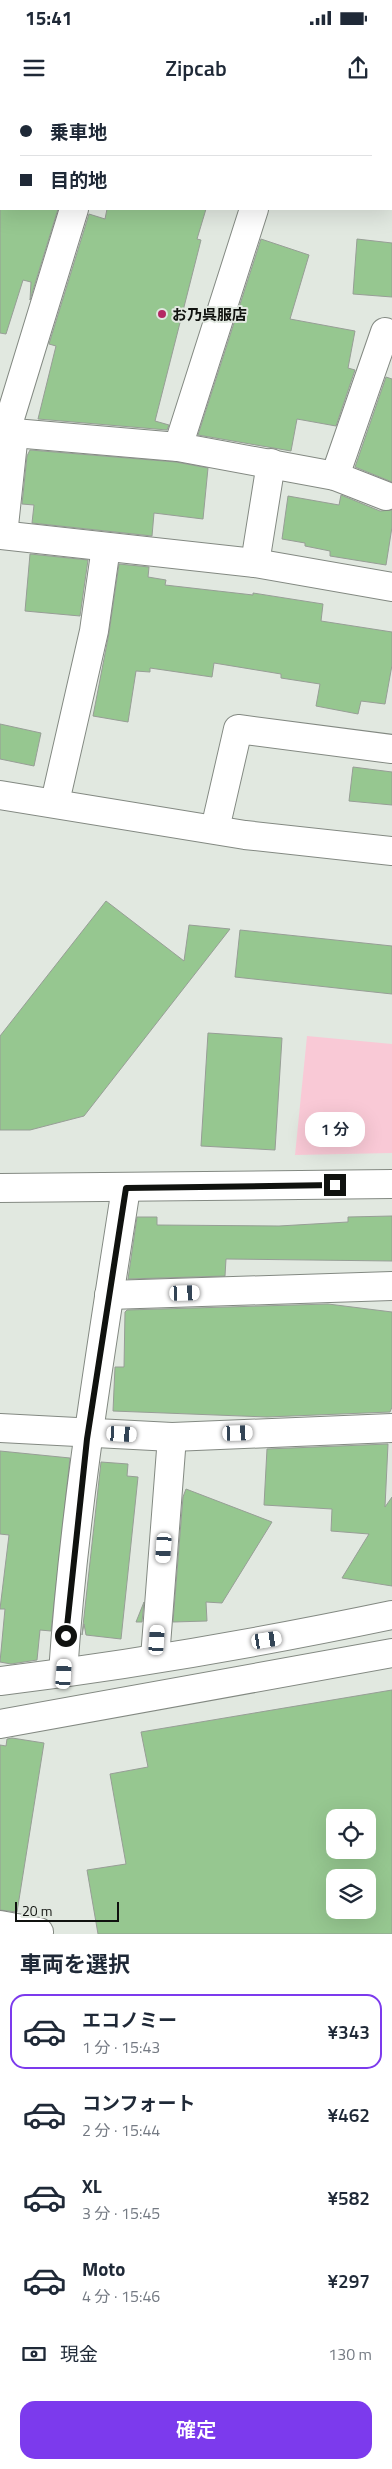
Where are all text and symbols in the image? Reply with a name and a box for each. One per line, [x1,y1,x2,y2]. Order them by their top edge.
text: 15:41 [25,3,72,32]
text: Zipcab [165,51,227,85]
icon: menu [20,54,48,82]
icon: share [344,54,372,82]
text: 乗車地 [50,117,107,146]
text: 目的地 [50,165,107,194]
place label: お乃呉服店 [172,303,247,326]
marker: お乃呉服店 [156,308,168,320]
callout: 1 分 [305,1112,365,1148]
text: 1 分 [321,1117,349,1141]
route end [324,1174,346,1196]
car [169,1285,200,1301]
car [222,1425,253,1441]
car [106,1426,137,1442]
car [155,1533,172,1563]
route start [55,1625,77,1647]
car [148,1625,165,1655]
car [251,1630,282,1650]
car [55,1659,72,1689]
map controls [326,1809,376,1919]
button: locate [326,1809,376,1859]
button: layers [326,1869,376,1919]
scale bar [15,1899,119,1922]
text: 20 m [22,1900,52,1921]
text: 車両を選択 [20,1947,130,1981]
text: エコノミー [82,2005,177,2034]
icon: car [22,2009,67,2054]
text: ¥343 [327,2017,370,2046]
text: 1 分 · 15:43 [82,2035,160,2059]
text: コンフォート [82,2088,195,2117]
icon: car [22,2092,67,2137]
text: ¥462 [327,2100,370,2129]
text: 2 分 · 15:44 [82,2118,160,2142]
text: XL [82,2171,102,2200]
icon: car [22,2175,67,2220]
text: ¥582 [327,2183,370,2212]
text: 3 分 · 15:45 [82,2201,160,2225]
text: Moto [82,2254,125,2283]
icon: car [22,2258,67,2303]
text: ¥297 [327,2266,370,2295]
text: 4 分 · 15:46 [82,2284,160,2308]
text: 現金 [60,2339,98,2368]
icon: cash [20,2340,48,2368]
text: 130 m [328,2342,372,2366]
button: 確定 [20,2401,372,2459]

